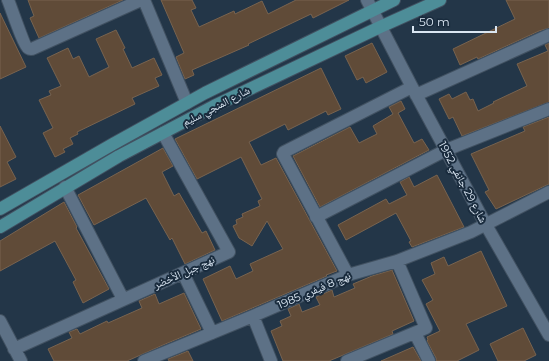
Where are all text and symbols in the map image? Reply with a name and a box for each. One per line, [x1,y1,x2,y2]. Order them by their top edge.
scale bar [413,8,496,34]
text: 50 m [419,14,450,29]
street label: شارع المنجي سليم [180,83,253,131]
street label: شارع 29 جانفي 1952 [434,139,490,226]
street label: نهج جبل الأخضر [150,252,217,292]
street label: نهج 8 فيفري 1985 [275,268,353,313]

